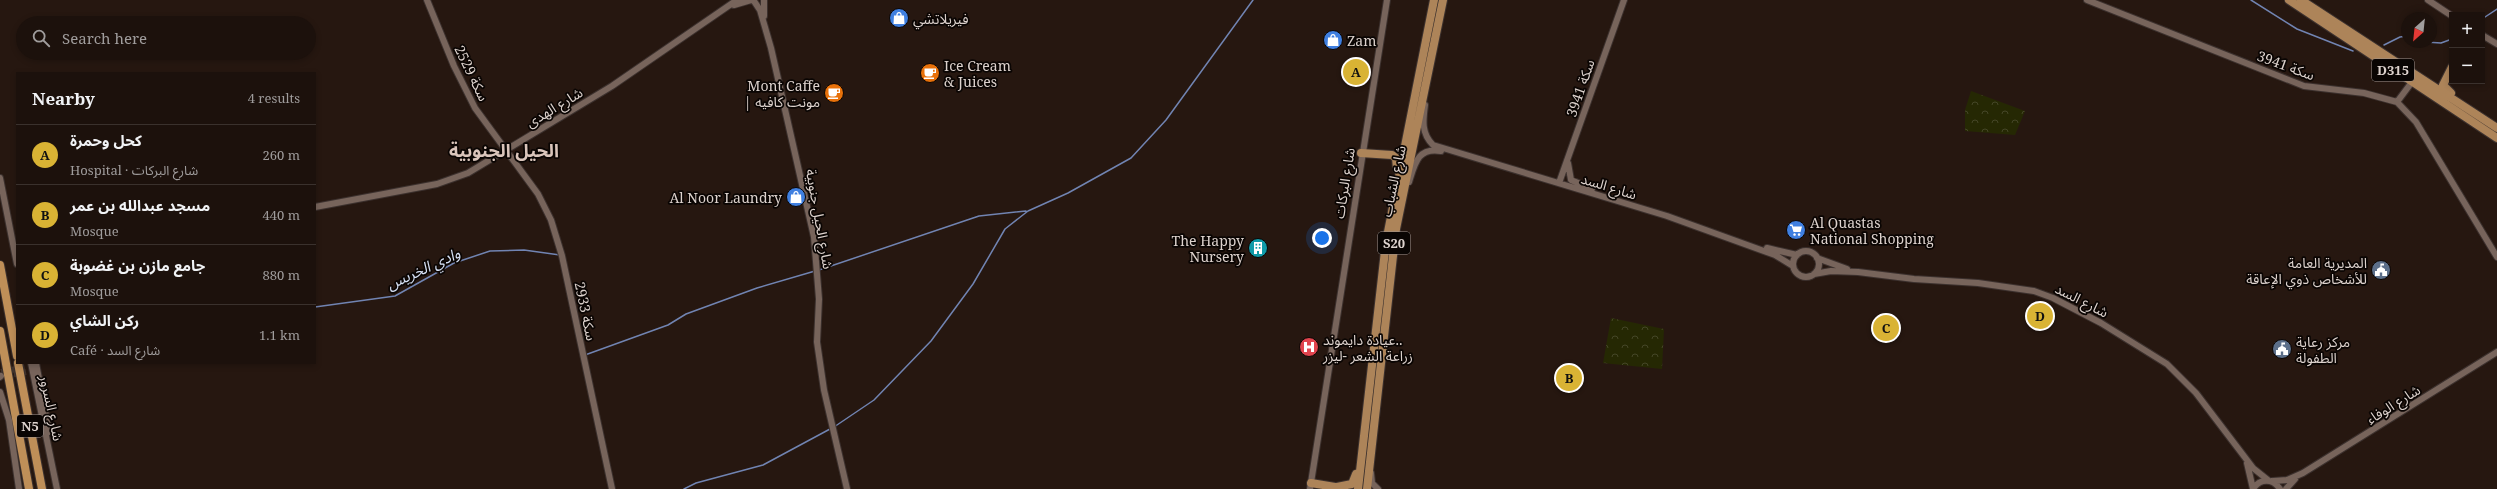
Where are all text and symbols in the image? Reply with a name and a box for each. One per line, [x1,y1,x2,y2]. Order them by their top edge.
shop icon: فيريلاتشي [888,7,910,29]
place label: فيريلاتشي [913,9,969,30]
north arrow [2401,12,2437,48]
map controls [2449,12,2485,84]
button: + [2449,12,2485,48]
search box [16,16,316,60]
icon: search [30,27,52,49]
text: Search here [62,28,147,48]
shop icon: Zam [1322,29,1344,51]
place label: Zam [1347,31,1376,50]
street label: سكة 2529 [450,42,494,104]
street label: سكة 3941 [2255,46,2317,84]
button: − [2449,48,2485,84]
place label: Ice Cream & Juices [944,56,1011,91]
pin: A [1343,57,1369,87]
street label: سكة 3941 [1561,57,1599,119]
road number: D315 [2372,59,2414,81]
cafe icon: Ice Cream & Juices [919,62,941,84]
place label: Mont Caffe | مونت كافيه [744,76,820,111]
cafe icon: Mont Caffe | مونت كافيه [823,82,845,104]
street label: شارع الهدى [522,83,587,133]
text: Nearby [32,87,95,110]
text: 4 results [248,89,300,107]
text: كحل وحمرة [70,130,142,150]
district label: الحيل الجنوبية [449,138,559,162]
street label: شارع الشباب [1376,144,1412,219]
text: A [40,146,50,164]
text: 260 m [263,146,300,164]
street label: شارع البركات [1329,146,1361,220]
text: Hospital · شارع البركات [70,161,198,179]
street label: شارع الحيل جنوبية [800,167,838,271]
street label: شارع السد [1578,169,1639,205]
shop icon: Al Noor Laundry [785,186,807,208]
place label: Al Noor Laundry [669,188,782,207]
text: مسجد عبدالله بن عمر [70,195,210,215]
text: B [41,206,49,224]
text: 440 m [263,206,300,224]
place label: Al Quastas National Shopping [1810,213,1934,248]
supermarket icon: Al Quastas National Shopping [1785,219,1807,241]
text: Mosque [70,222,119,240]
your location [1312,228,1332,248]
place label: The Happy Nursery [1172,231,1244,266]
road number: S20 [1378,232,1410,254]
building icon: The Happy Nursery [1247,237,1269,259]
water label: وادي الخريس [383,242,464,296]
place label: المديرية العامة للأشخاص ذوي الإعاقة [2246,253,2367,290]
text: جامع مازن بن غضوبة [70,255,205,275]
public building icon: المديرية العامة للأشخاص ذوي الإعاقة [2370,259,2392,281]
text: C [41,266,49,284]
text: 880 m [263,266,300,284]
street label: شارع السد [2051,279,2112,323]
street label: سكة 2933 [570,280,602,342]
text: Mosque [70,282,119,300]
pin: D [2027,301,2053,331]
text: ركن الشاي [70,310,139,330]
pin: C [1873,313,1899,343]
text: D [40,326,50,344]
text: 1.1 km [259,326,300,344]
place label: عيادة دايموند.. زراعة الشعر -ليزر [1322,330,1413,365]
place label: مركز رعاية الطفولة [2296,332,2350,367]
hospital icon: عيادة دايموند.. زراعة الشعر -ليزر [1298,336,1320,358]
public building icon: مركز رعاية الطفولة [2271,338,2293,360]
text: Café · شارع السد [70,341,160,359]
pin: B [1556,363,1582,393]
street label: شارع السرور [34,372,68,443]
street label: شارع الوفاء [2362,380,2425,430]
road number: N5 [17,415,43,437]

